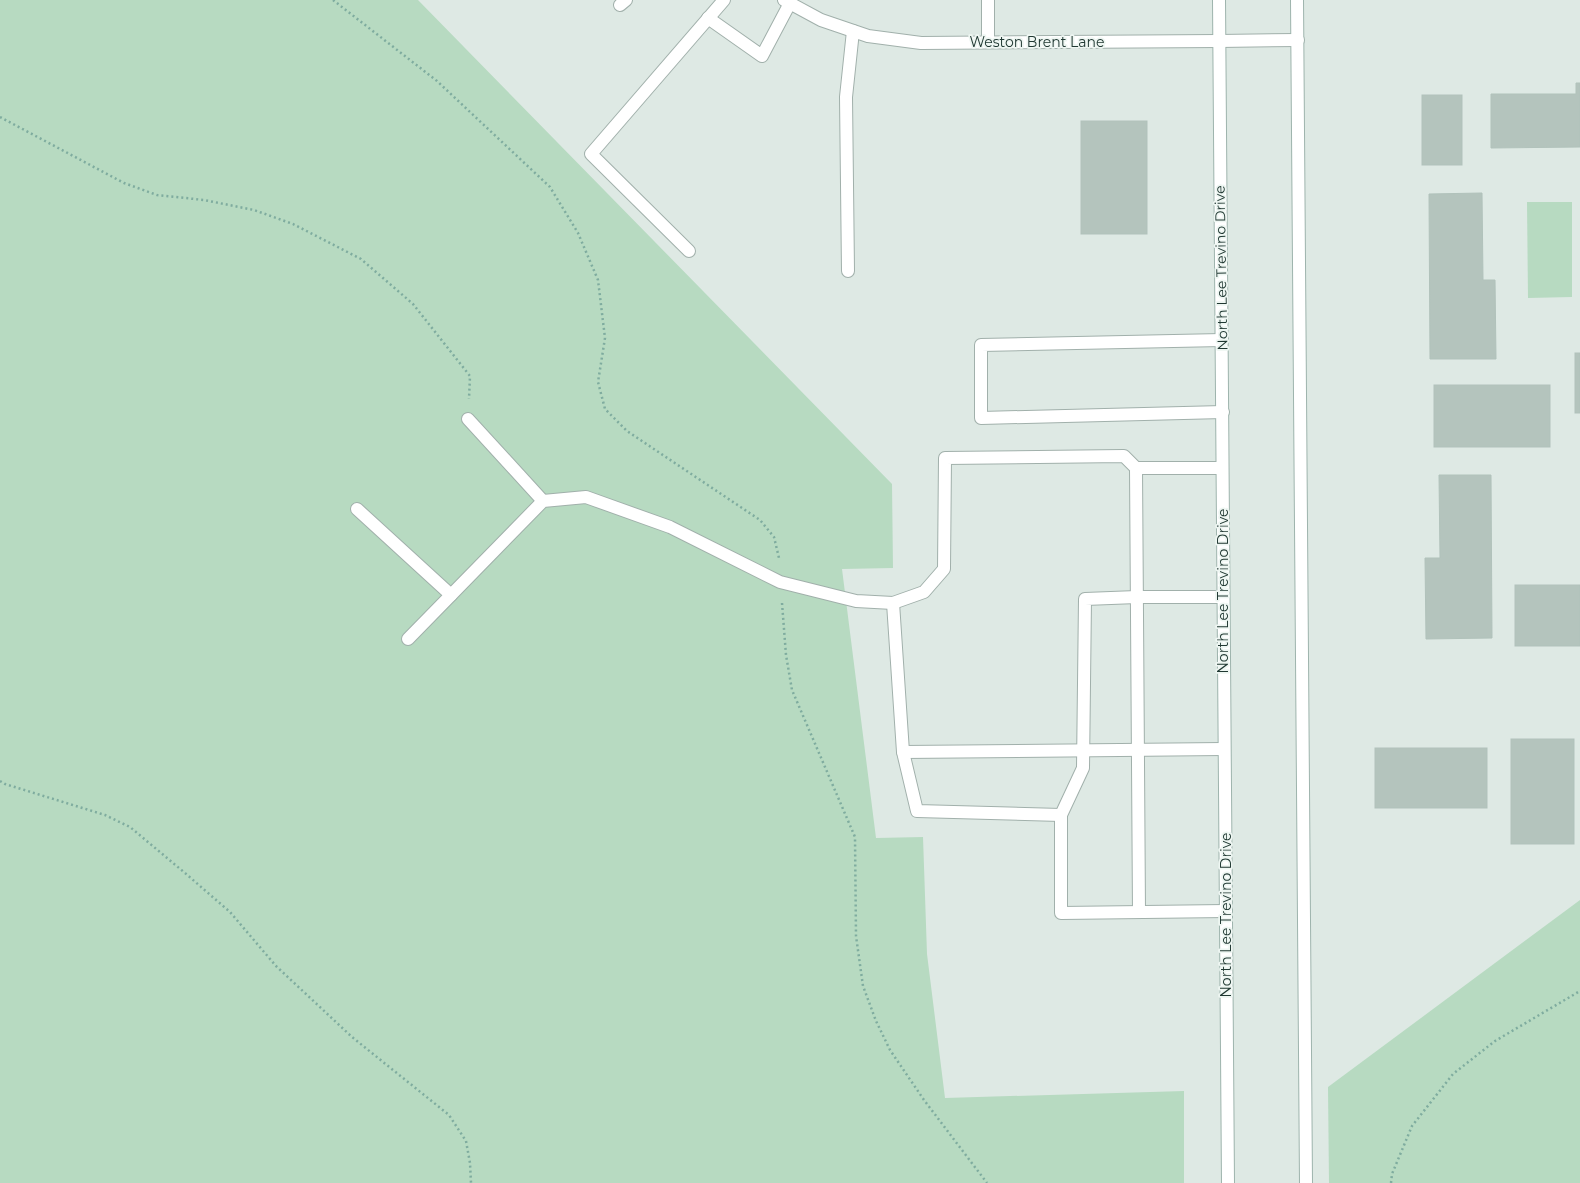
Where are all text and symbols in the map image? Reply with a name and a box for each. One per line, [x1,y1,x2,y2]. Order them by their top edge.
street label: Weston Brent Lane [969,33,1105,51]
street label: North Lee Trevino Drive [1211,185,1231,351]
street label: North Lee Trevino Drive [1214,508,1232,674]
street label: North Lee Trevino Drive [1217,832,1235,998]

